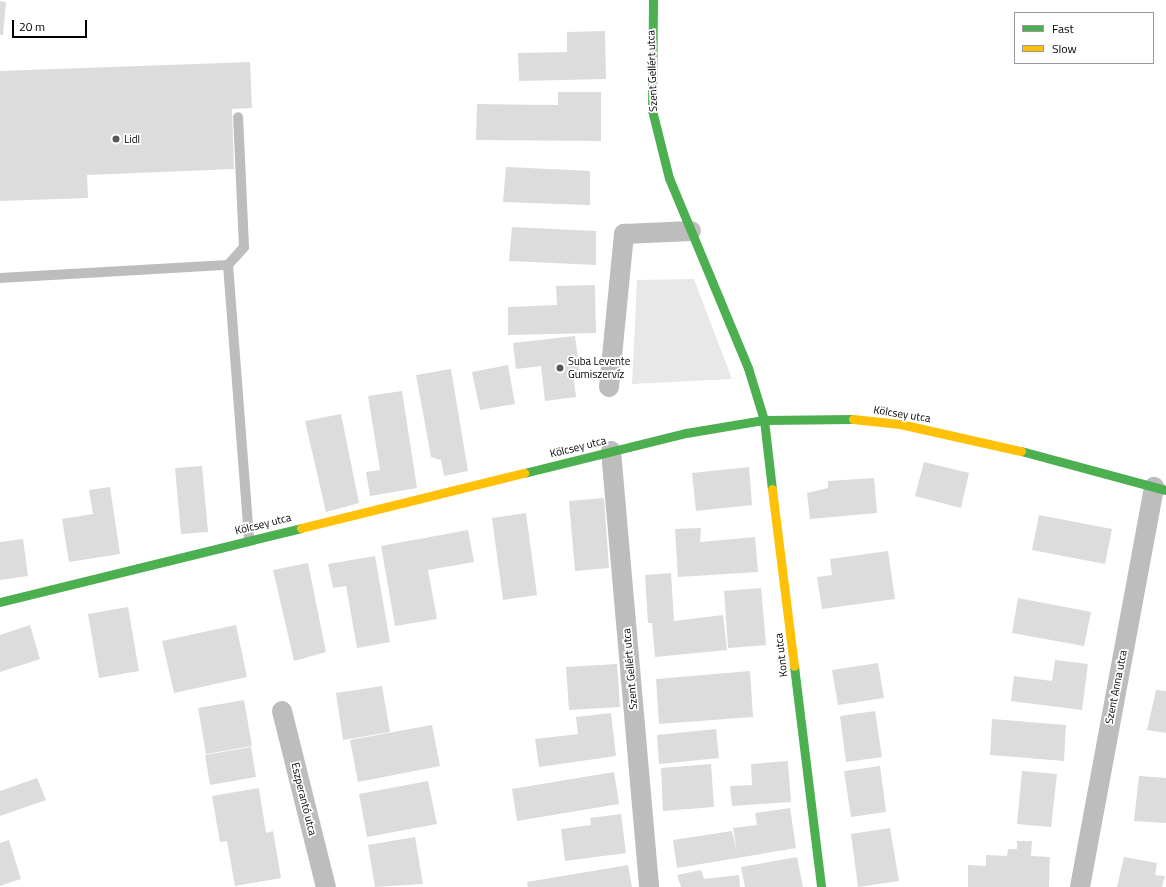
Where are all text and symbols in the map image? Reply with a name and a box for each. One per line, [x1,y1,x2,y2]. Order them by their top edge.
scale bar [14,12,89,38]
legend [1014,12,1154,64]
text: 20 m [19,17,45,36]
text: Fast [1052,19,1074,38]
street label: Szent Gellért utca [644,30,660,112]
text: Slow [1052,39,1077,58]
place label: Lidl [124,132,140,146]
marker: Lidl [111,134,121,144]
place label: Suba Levente Gumiszervíz [568,355,630,381]
marker: Suba Levente Gumiszervíz [555,363,565,373]
street label: Kölcsey utca [873,403,931,425]
street label: Kölcsey utca [548,434,608,460]
street label: Kölcsey utca [233,511,293,537]
street label: Szent Gellért utca [620,628,640,710]
street label: Kont utca [772,632,790,678]
street label: Szent Anna utca [1102,649,1130,725]
street label: Eszperantó utca [289,761,319,837]

